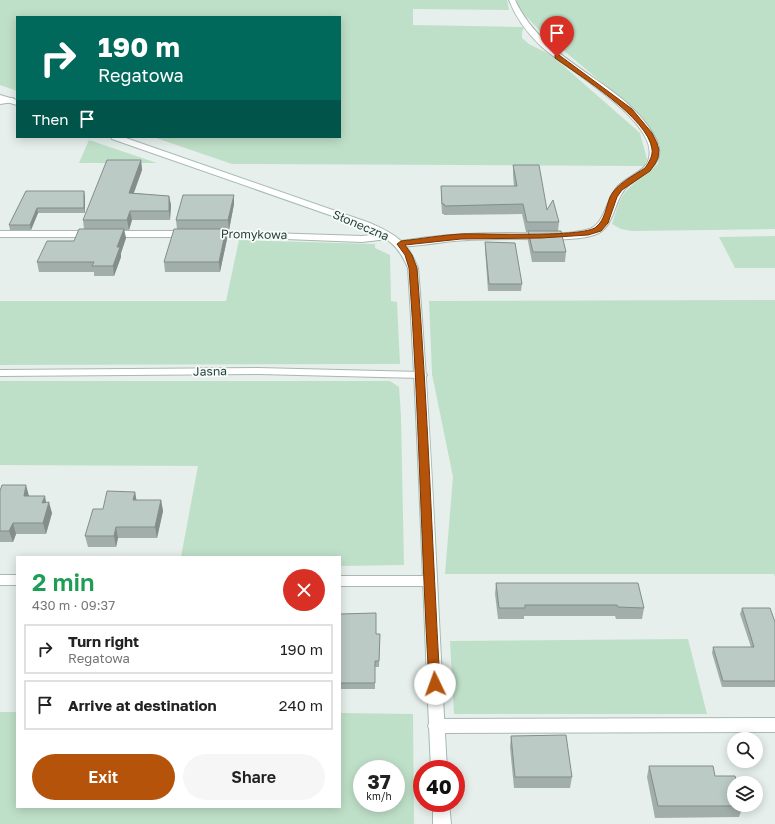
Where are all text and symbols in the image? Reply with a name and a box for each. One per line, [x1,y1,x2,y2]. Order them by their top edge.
pin [540,16,574,57]
icon: arrive [546,22,568,44]
text: 190 m [98,30,180,63]
icon: right [32,32,84,84]
text: Regatowa [98,64,184,86]
icon: arrive [76,108,98,130]
text: Then [32,110,68,128]
street label: Słoneczna [330,206,392,244]
street label: Promykowa [221,226,287,242]
street label: Jasna [193,363,227,379]
text: 2 min [32,567,94,596]
button: close [283,569,325,611]
text: 430 m · 09:37 [32,597,115,613]
text: Turn right [68,632,139,650]
icon: right [34,638,56,660]
text: 190 m [280,640,323,658]
text: Regatowa [68,650,130,666]
position arrow [414,663,456,705]
icon: arrive [34,694,56,716]
text: Arrive at destination [68,696,217,714]
text: 240 m [279,696,323,714]
map controls [727,732,763,812]
button: search [727,732,763,768]
button: Exit [32,754,175,800]
button: Share [183,754,325,800]
speed limit sign: 40 [413,760,465,812]
text: 37 [367,769,391,793]
button: layers [727,776,763,812]
text: km/h [366,790,392,802]

